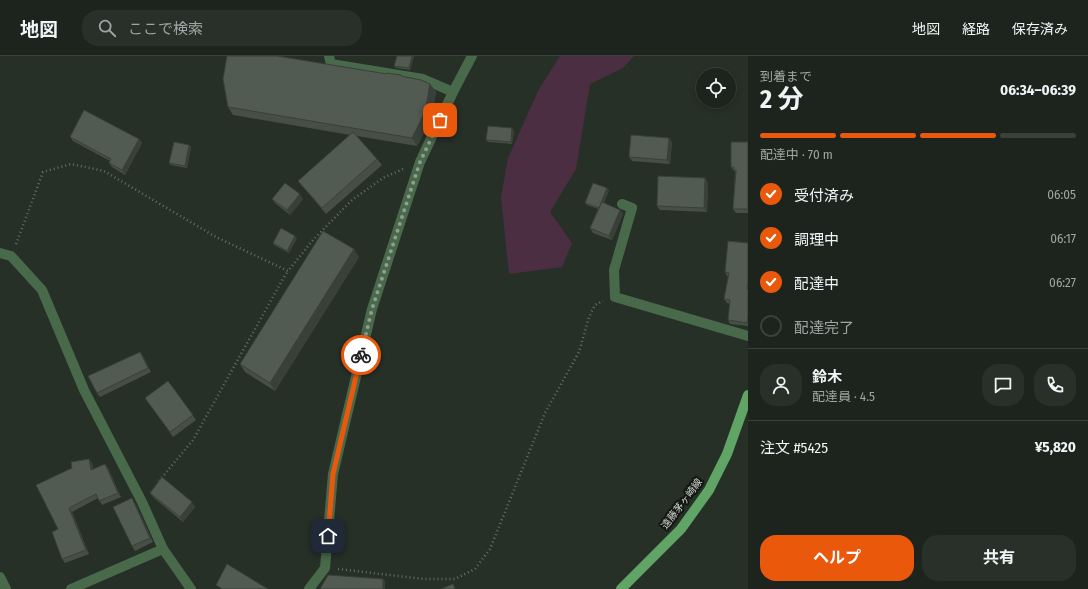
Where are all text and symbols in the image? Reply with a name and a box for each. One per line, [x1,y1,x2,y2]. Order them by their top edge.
search box [82,10,362,46]
icon: search [96,17,118,39]
text: 地図 [20,18,58,41]
text: ここで検索 [128,20,203,38]
text: 地図 [912,21,940,38]
text: 経路 [962,21,990,38]
text: 保存済み [1012,21,1068,38]
map controls [696,68,736,108]
button: locate [696,68,736,108]
text: 到着まで [760,69,812,84]
text: 06:34–06:39 [1000,81,1076,99]
text: 2 分 [760,84,803,115]
pin [423,103,457,137]
icon: bag [429,109,451,131]
text: 配達中 · 70 m [760,147,833,162]
icon: check [760,183,782,205]
text: 受付済み [794,187,854,205]
text: 06:05 [1047,187,1076,202]
icon: check [760,227,782,249]
text: 調理中 [794,231,839,249]
text: 06:17 [1050,231,1076,246]
icon: check [760,271,782,293]
text: 配達中 [794,275,839,293]
text: 06:27 [1049,275,1076,290]
text: 配達完了 [794,319,854,337]
courier [341,335,381,375]
icon: bike [350,344,372,366]
button: person [760,364,802,406]
button: chat [982,364,1024,406]
button: phone [1034,364,1076,406]
text: 鈴木 [812,368,842,386]
text: 配達員 · 4.5 [812,389,875,404]
text: ¥5,820 [1035,438,1076,456]
text: 注文 #5425 [760,439,828,457]
street label: 遠藤茅ヶ崎線 [659,476,705,532]
pin [311,519,345,553]
icon: home [317,525,339,547]
button: ヘルプ [760,535,914,581]
button: 共有 [922,535,1076,581]

